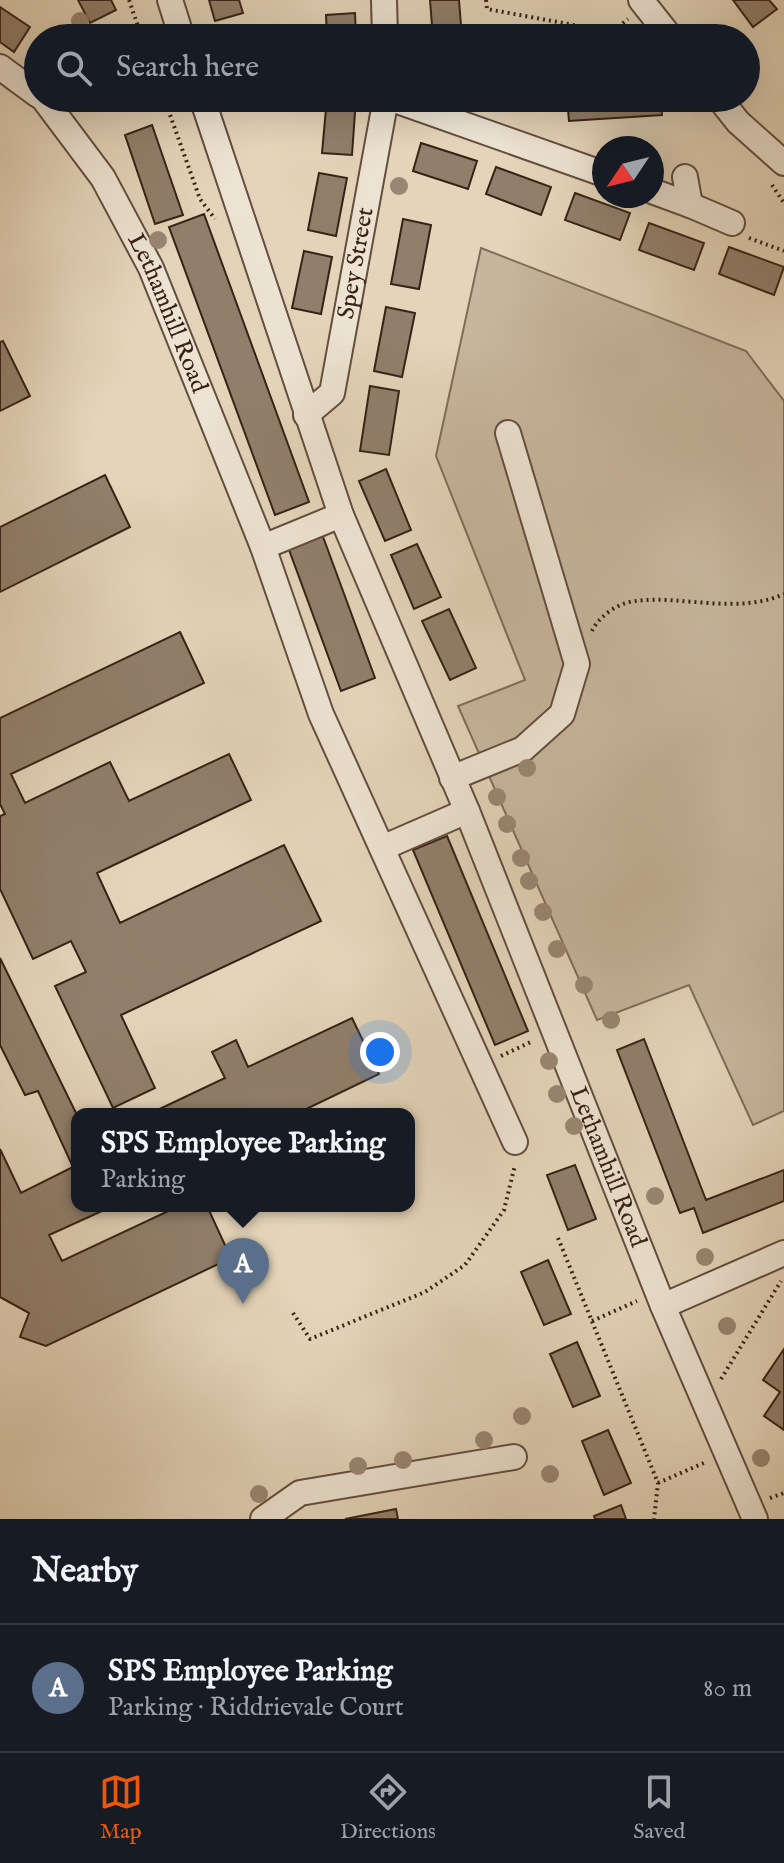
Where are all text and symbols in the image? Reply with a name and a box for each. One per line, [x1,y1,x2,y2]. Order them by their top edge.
search box [24,24,760,112]
icon: search [52,46,96,90]
text: Search here [116,49,259,87]
north arrow [592,136,664,208]
street label: Spey Street [330,205,381,322]
street label: Lethamhill Road [120,228,215,397]
your location [360,1032,400,1072]
street label: Lethamhill Road [562,1082,654,1252]
popup [71,1108,415,1212]
text: SPS Employee Parking [101,1125,385,1163]
text: Parking [101,1163,185,1196]
pin: A [217,1238,269,1304]
text: Nearby [32,1550,138,1593]
text: SPS Employee Parking [108,1653,393,1691]
text: A [49,1672,67,1705]
text: 80 m [703,1672,752,1705]
text: Parking · Riddrievale Court [108,1691,404,1724]
tab: Map [99,1770,143,1846]
tab: Directions [340,1770,436,1846]
tab: Saved [633,1770,685,1846]

